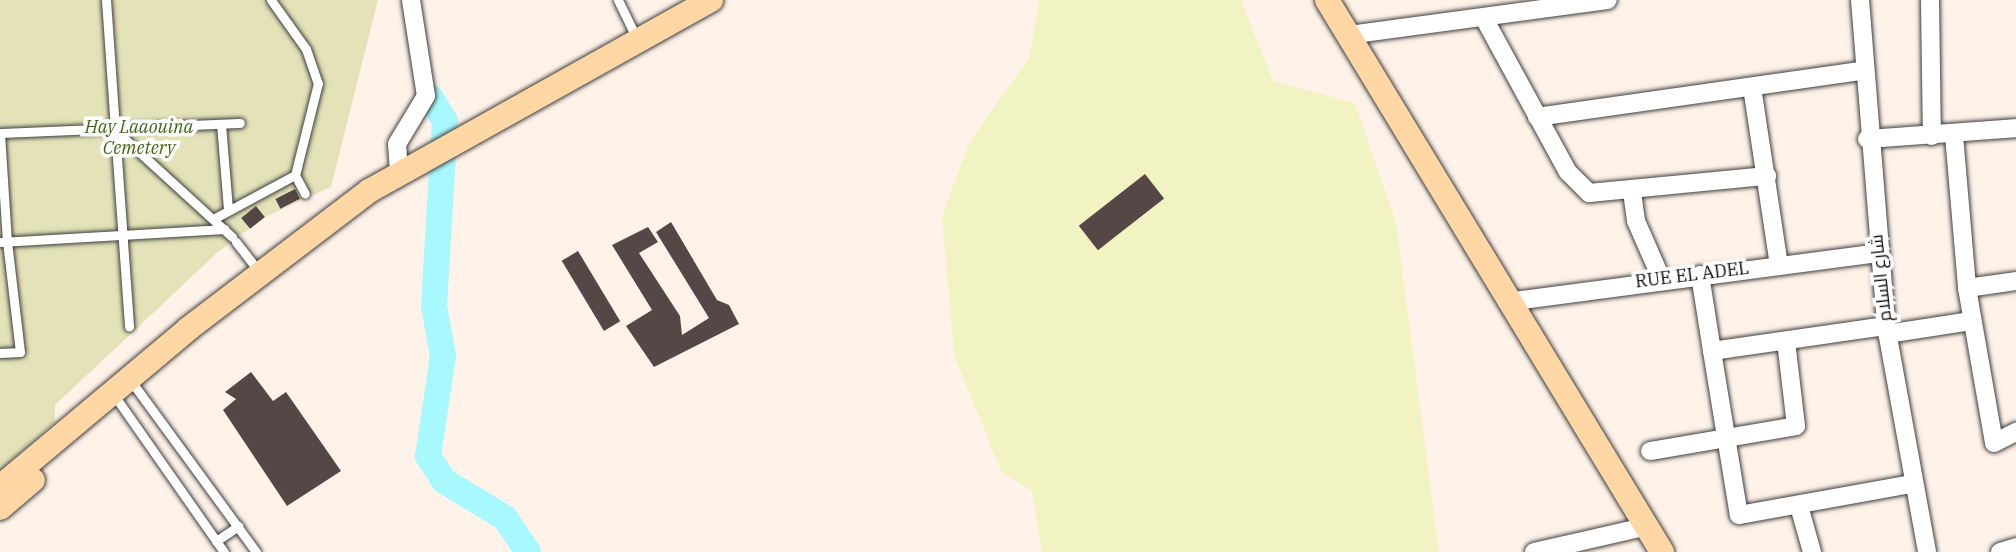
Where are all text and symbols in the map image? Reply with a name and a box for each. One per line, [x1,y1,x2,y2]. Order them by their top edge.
park label: Hay Laaouina Cemetery [85,117,193,160]
street label: شارع السلام [1866,233,1896,323]
street label: RUE EL ADEL [1634,257,1750,293]

